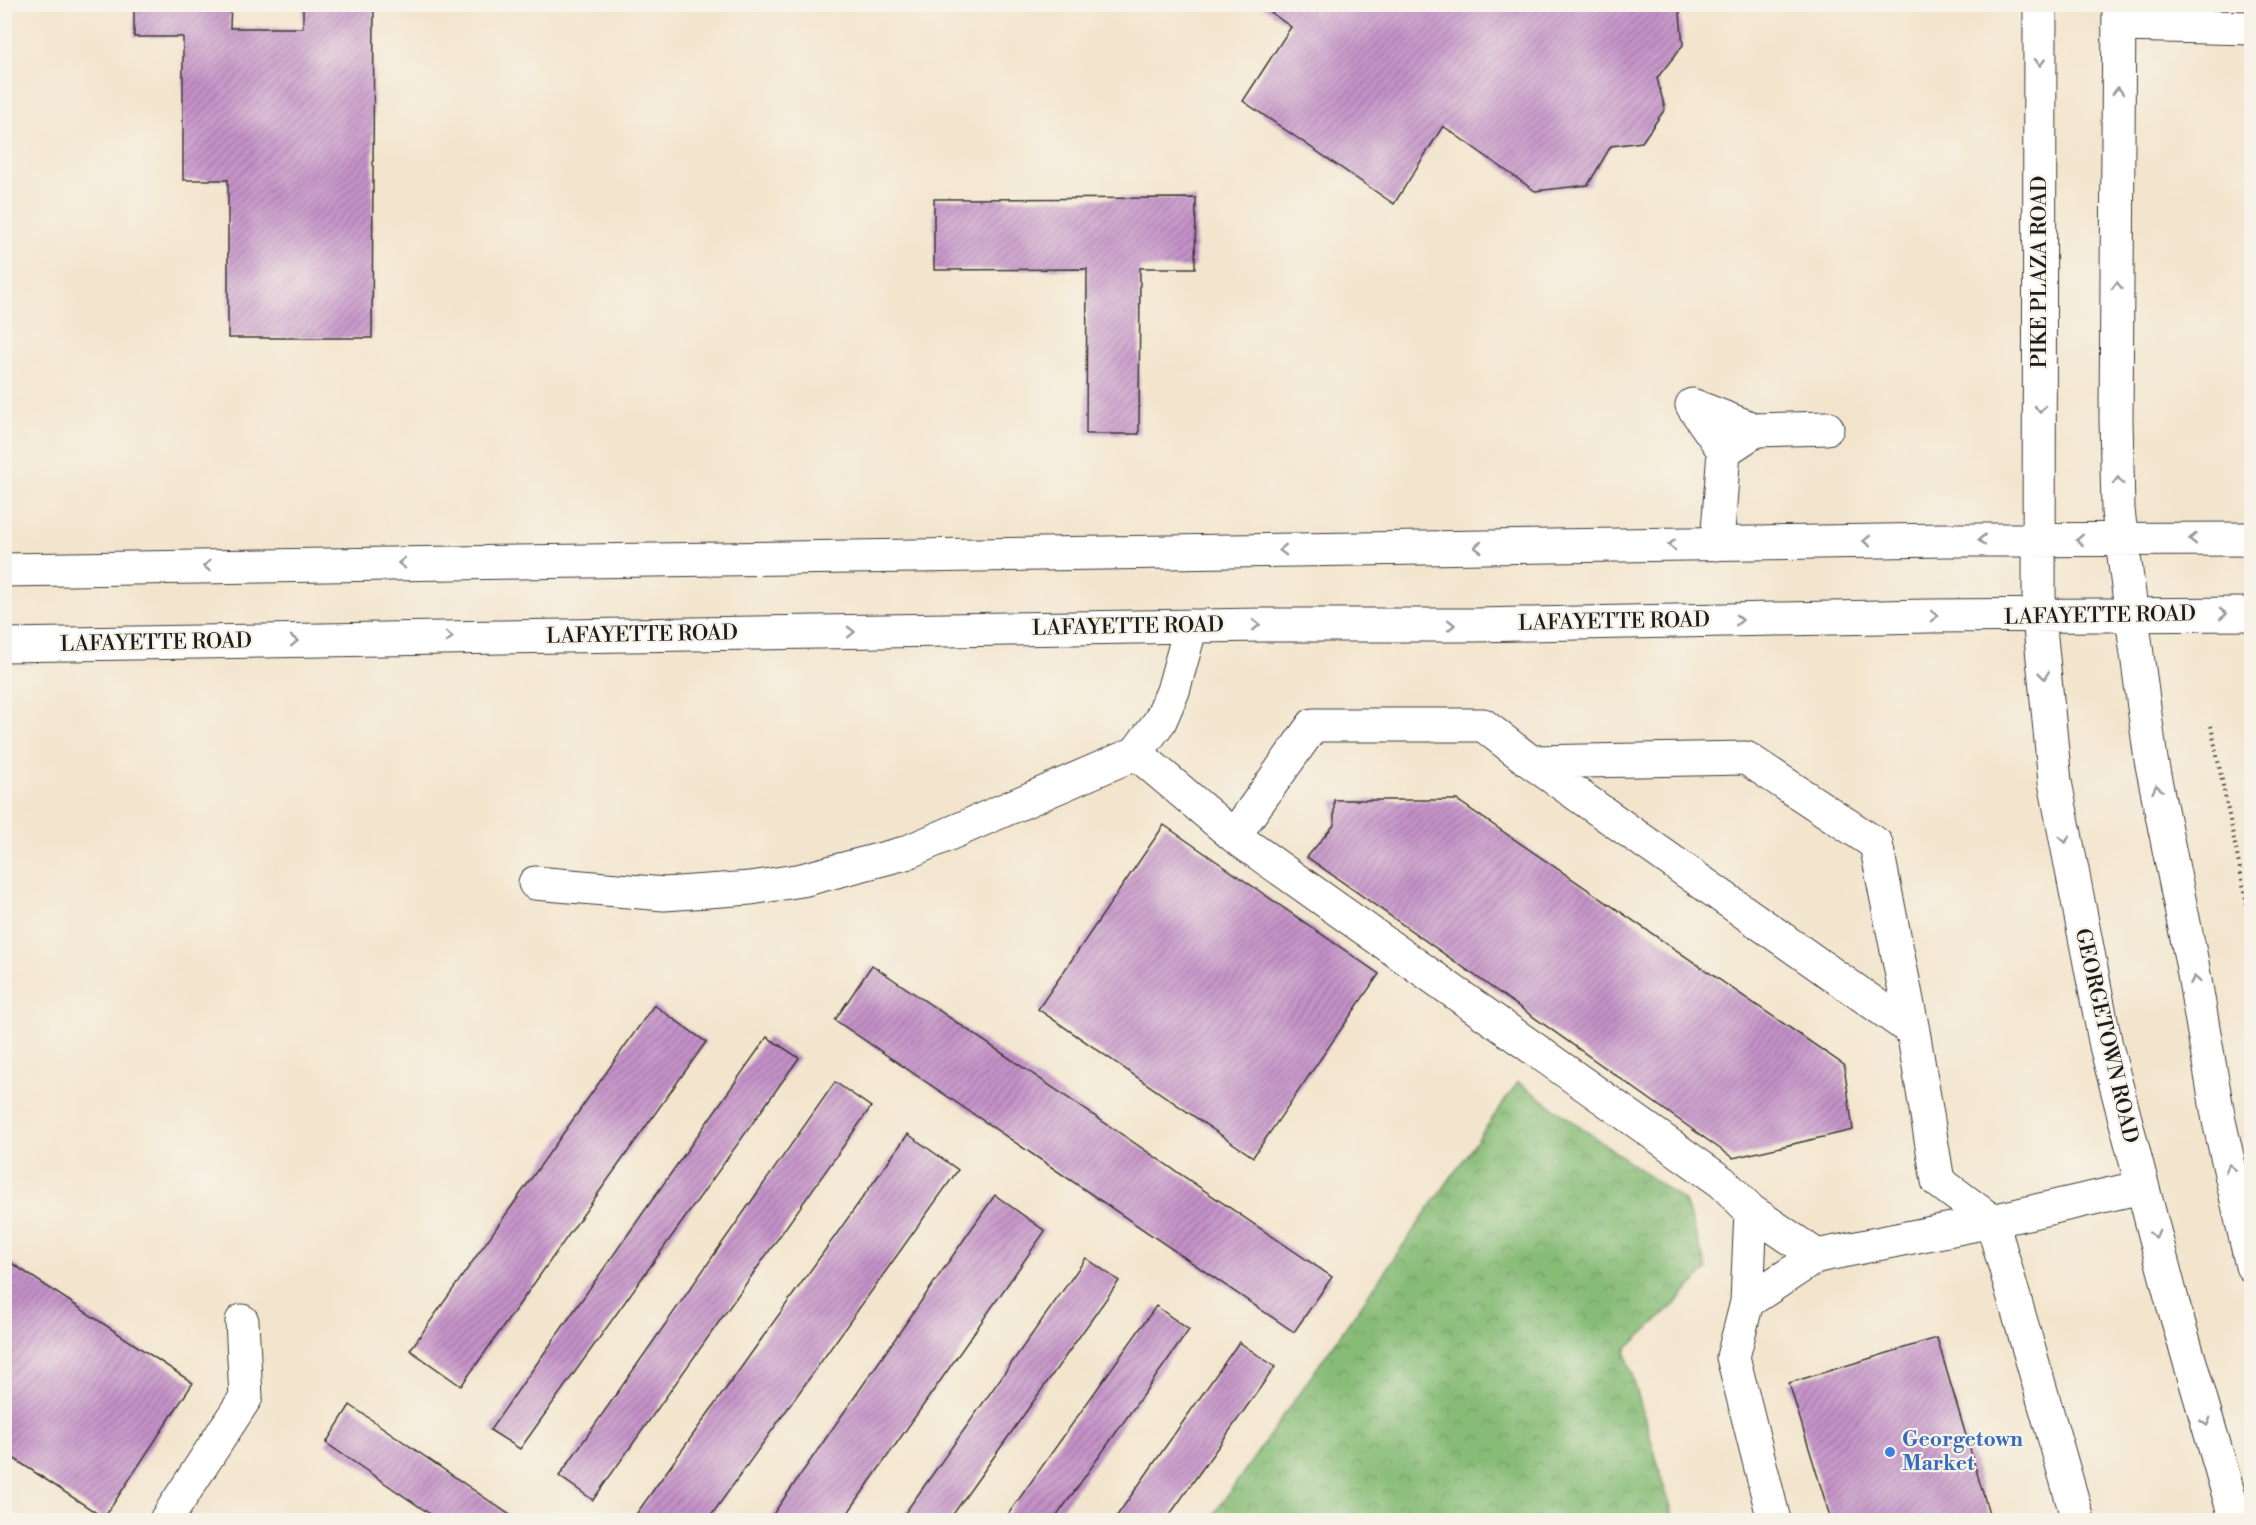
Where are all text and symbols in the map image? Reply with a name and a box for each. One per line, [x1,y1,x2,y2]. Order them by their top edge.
one-way arrow [2034,58,2046,67]
one-way arrow [2112,86,2125,95]
street label: PIKE PLAZA ROAD [2027,176,2053,368]
one-way arrow [2111,281,2123,290]
one-way arrow [2034,405,2046,414]
one-way arrow [2111,476,2124,485]
one-way arrow [2189,533,2198,545]
one-way arrow [1978,534,1987,546]
one-way arrow [2075,534,2084,546]
one-way arrow [1863,535,1872,548]
one-way arrow [1668,539,1677,551]
one-way arrow [1473,541,1482,553]
one-way arrow [1278,544,1287,556]
one-way arrow [397,557,406,569]
one-way arrow [202,560,211,572]
street label: LAFAYETTE ROAD [2004,601,2196,631]
street label: LAFAYETTE ROAD [1518,607,1710,637]
one-way arrow [2219,608,2228,620]
one-way arrow [1929,610,1938,622]
street label: LAFAYETTE ROAD [1032,612,1224,642]
one-way arrow [1734,614,1743,626]
one-way arrow [1252,619,1261,631]
one-way arrow [1447,619,1456,631]
street label: LAFAYETTE ROAD [546,620,738,650]
one-way arrow [847,626,856,638]
street label: LAFAYETTE ROAD [60,628,252,658]
one-way arrow [444,631,453,644]
one-way arrow [289,634,298,647]
one-way arrow [2038,671,2050,680]
one-way arrow [2151,784,2164,794]
one-way arrow [2058,834,2071,844]
street label: GEORGETOWN ROAD [2069,926,2143,1146]
one-way arrow [2189,975,2202,985]
one-way arrow [2224,1163,2237,1173]
one-way arrow [2148,1228,2160,1239]
one-way arrow [2199,1417,2212,1427]
place label: Georgetown Market [1902,1427,2023,1477]
marker: Georgetown Market [1883,1445,1897,1459]

